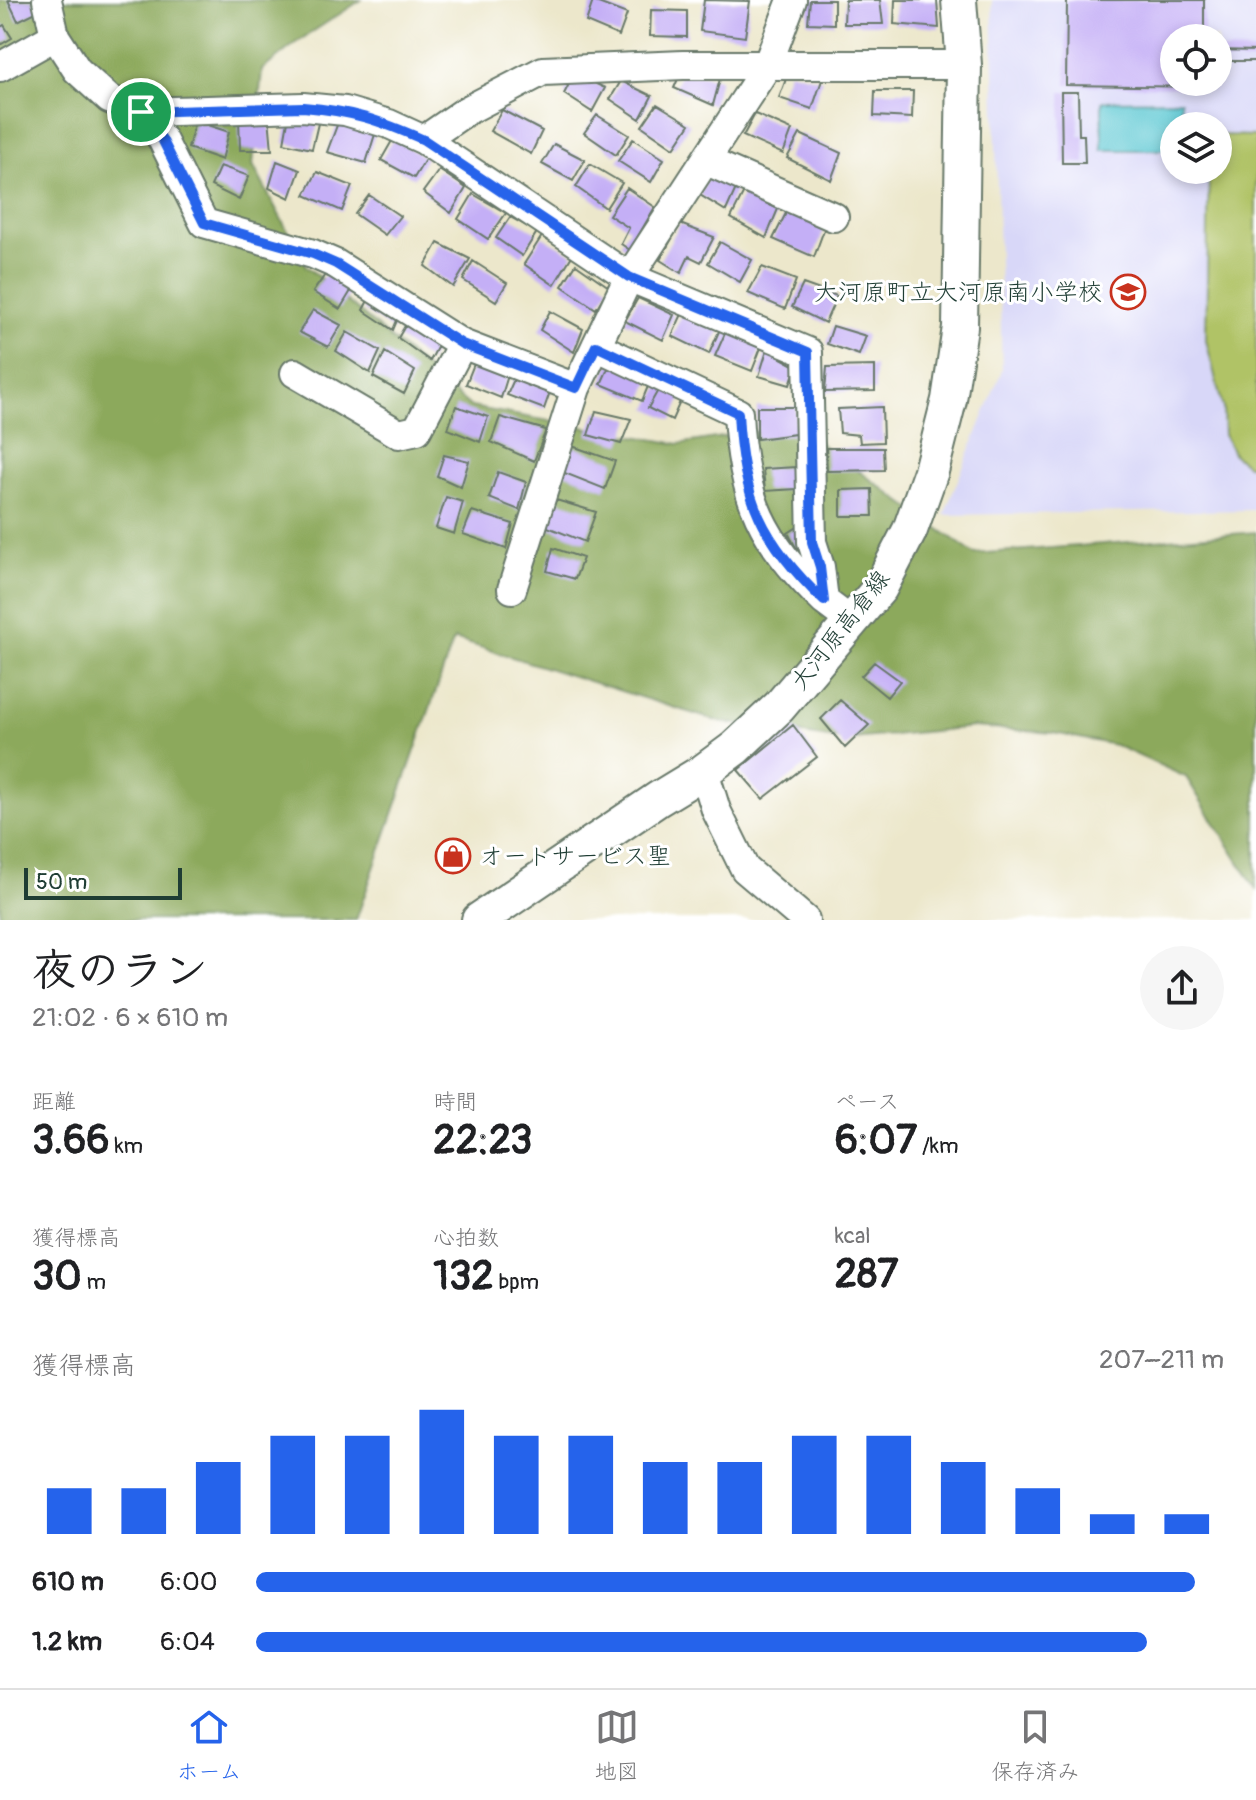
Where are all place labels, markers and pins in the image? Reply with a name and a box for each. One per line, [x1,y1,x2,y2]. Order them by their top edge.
pin [107,78,175,146]
school or university icon: 大河原町立大河原南小学校 [1109,273,1147,311]
place label: 大河原町立大河原南小学校 [814,278,1102,307]
shop icon: オートサービス聖 [434,837,472,875]
place label: オートサービス聖 [479,842,671,871]

